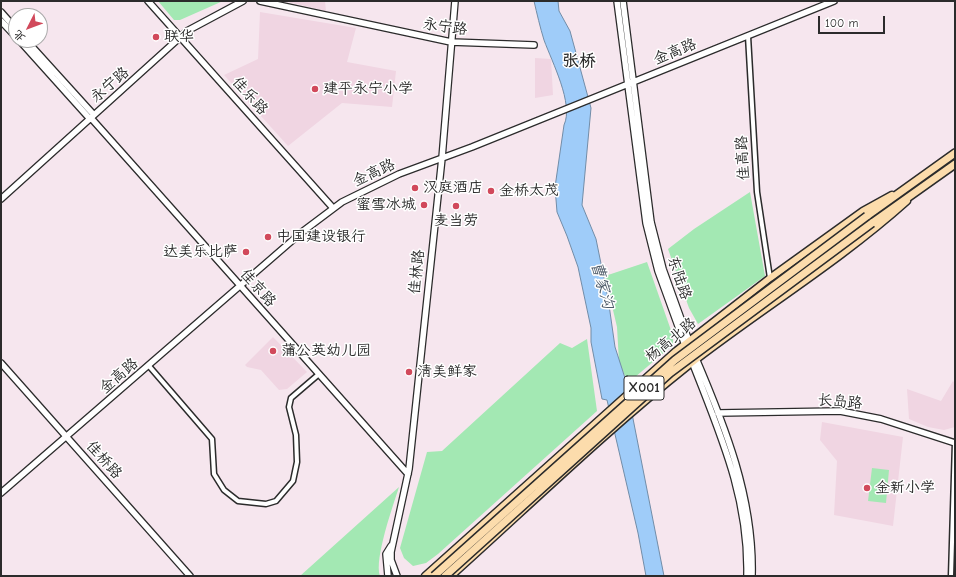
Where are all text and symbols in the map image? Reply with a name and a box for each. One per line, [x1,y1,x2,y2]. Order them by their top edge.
north arrow [8,8,48,48]
scale bar [820,8,887,34]
street label: 永宁路 [421,15,469,39]
text: 100 m [825,16,858,30]
text: 北 [11,27,28,44]
place label: 联华 [164,28,194,46]
marker: 联华 [151,32,161,42]
street label: 金高路 [651,35,699,69]
district label: 张桥 [562,51,596,71]
street label: 永宁路 [87,63,133,107]
street label: 佳乐路 [228,73,272,119]
place label: 建平永宁小学 [323,80,413,98]
marker: 建平永宁小学 [310,84,320,94]
street label: 佳高路 [733,135,753,181]
street label: 金高路 [350,155,398,191]
place label: 汉庭酒店 [423,179,483,197]
place label: 金桥太茂 [499,182,559,200]
marker: 汉庭酒店 [410,183,420,193]
marker: 金桥太茂 [486,186,496,196]
place label: 蜜雪冰城 [356,196,416,214]
marker: 蜜雪冰城 [419,200,429,210]
marker: 麦当劳 [451,201,461,211]
place label: 麦当劳 [434,212,478,230]
place label: 中国建设银行 [276,228,366,246]
marker: 中国建设银行 [263,232,273,242]
place label: 达美乐比萨 [163,243,238,261]
marker: 达美乐比萨 [241,247,251,257]
street label: 佳林路 [406,249,428,295]
street label: 东陆路 [663,254,695,302]
water label: 曹家沟 [587,259,617,311]
street label: 佳京路 [236,265,280,311]
street label: 杨高北路 [642,314,700,366]
place label: 蒲公英幼儿园 [281,342,371,360]
marker: 蒲公英幼儿园 [268,346,278,356]
street label: 金高路 [96,354,142,398]
place label: 清美鲜家 [417,363,477,381]
marker: 清美鲜家 [404,367,414,377]
road number: X001 [624,376,664,400]
street label: 长岛路 [817,391,863,413]
street label: 佳桥路 [82,437,126,483]
place label: 金新小学 [875,479,935,497]
marker: 金新小学 [862,483,872,493]

